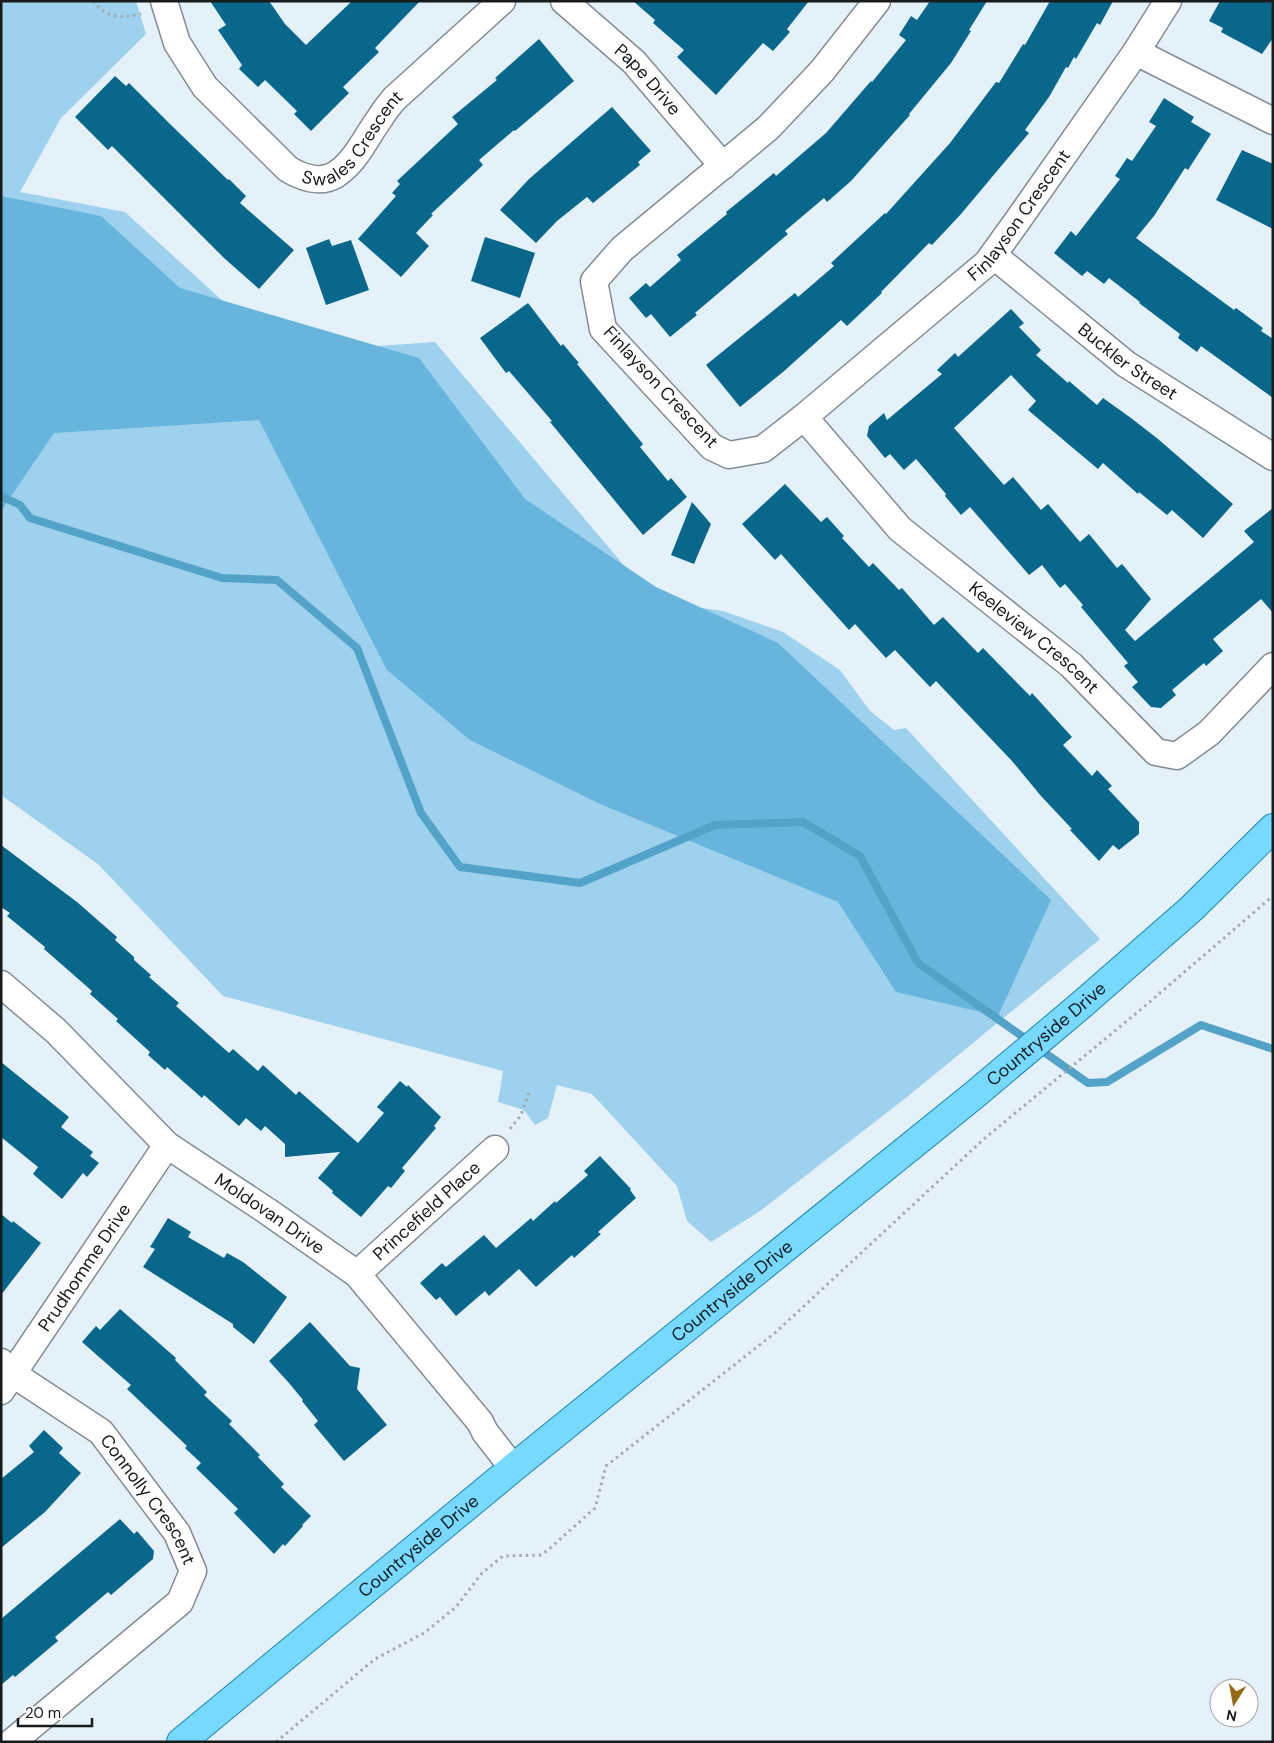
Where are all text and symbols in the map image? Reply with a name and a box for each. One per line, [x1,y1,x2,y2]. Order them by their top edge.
street label: Pape Drive [609,38,686,120]
street label: Swales Crescent [299,85,408,191]
street label: Finlayson Crescent [962,145,1076,286]
street label: Buckler Street [1073,318,1182,406]
street label: Finlayson Crescent [598,321,724,453]
street label: Keeleview Crescent [964,576,1104,699]
street label: Countryside Drive [981,977,1111,1092]
street label: Princefield Place [368,1156,486,1266]
street label: Moldovan Drive [210,1168,329,1260]
street label: Prudhomme Drive [33,1199,136,1336]
street label: Countryside Drive [666,1235,798,1347]
street label: Connolly Crescent [95,1429,201,1568]
street label: Countryside Drive [353,1489,484,1603]
north arrow [1209,1678,1259,1728]
scale bar [18,1696,91,1728]
text: 20 m [25,1703,61,1723]
text: N [1225,1706,1238,1726]

